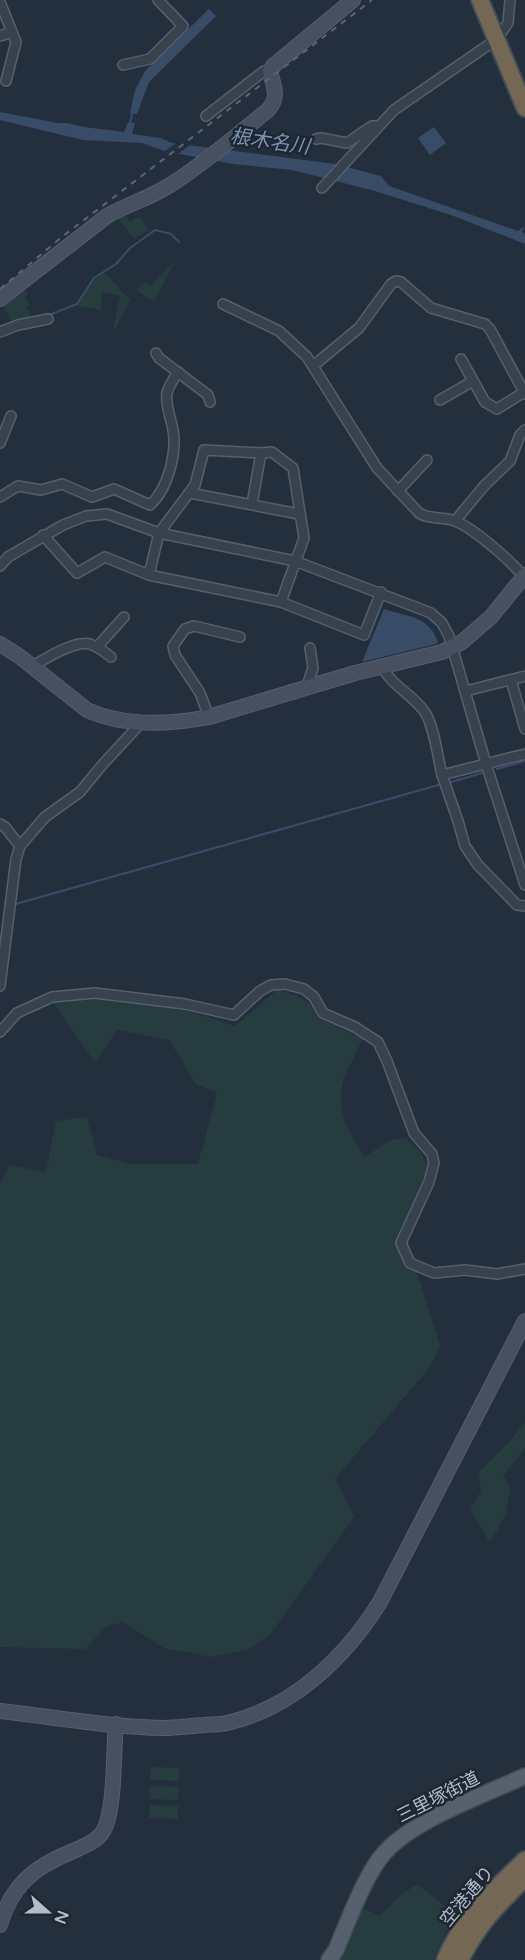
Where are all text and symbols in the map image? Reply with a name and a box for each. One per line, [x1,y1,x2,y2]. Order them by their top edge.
water label: 根木名川 [229,125,313,160]
street label: 三里塚街道 [393,1767,483,1827]
street label: 空港通り [435,1861,499,1931]
north arrow [18,1882,78,1942]
text: N [49,1907,73,1927]

